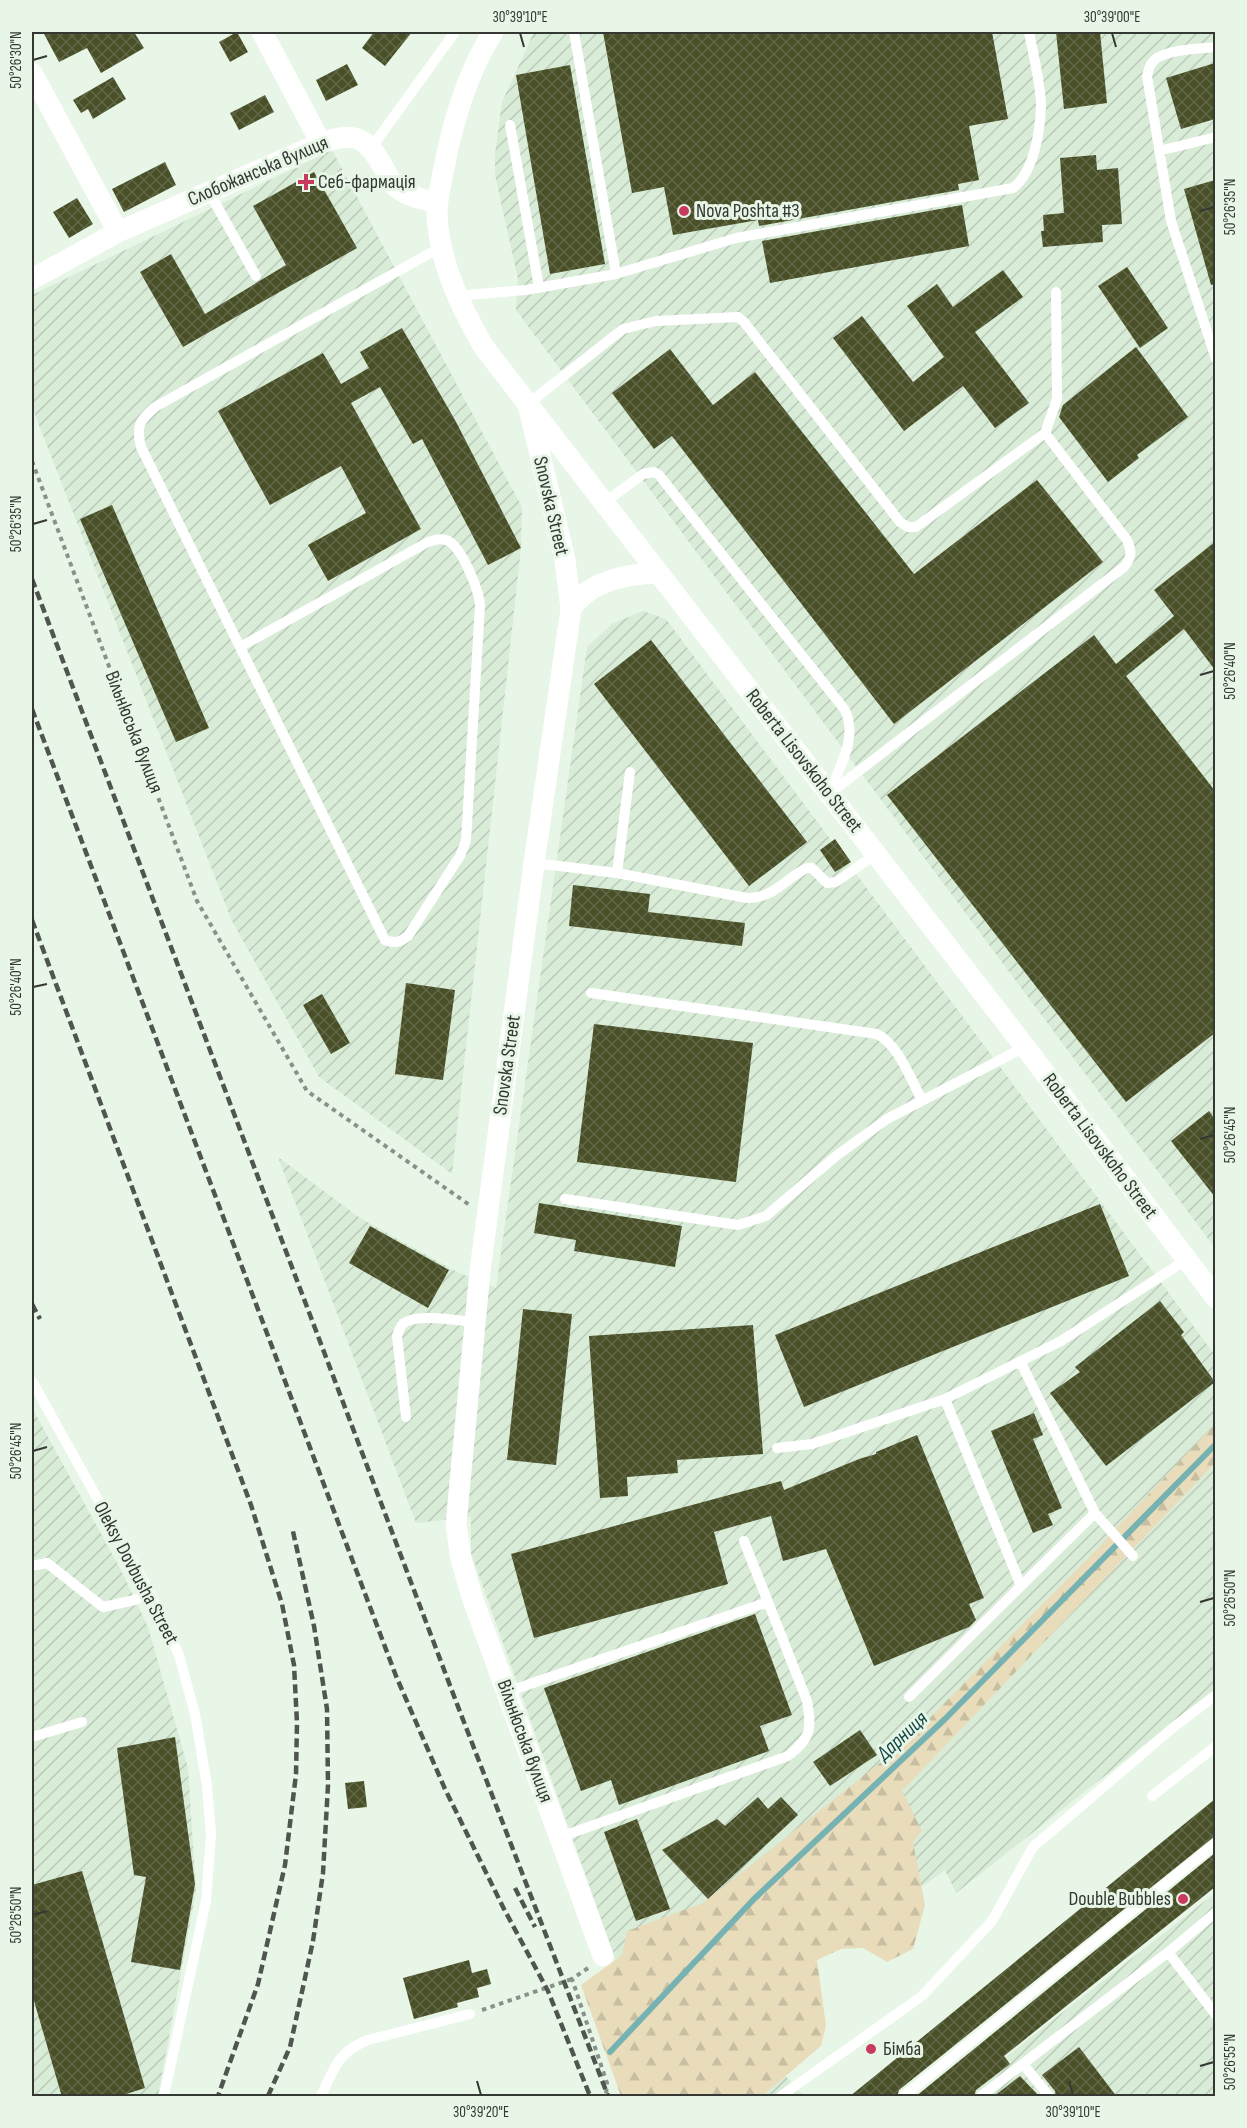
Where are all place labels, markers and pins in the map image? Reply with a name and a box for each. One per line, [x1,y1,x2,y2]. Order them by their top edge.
place label: Себ-фармація [318,170,415,194]
marker: Себ-фармація [299,175,313,189]
place label: Nova Poshta #3 [696,199,800,223]
marker: Nova Poshta #3 [677,204,691,218]
place label: Double Bubbles [1068,1887,1171,1911]
marker: Double Bubbles [1176,1892,1190,1906]
place label: Бімба [883,2037,921,2061]
marker: Бімба [864,2042,878,2056]

